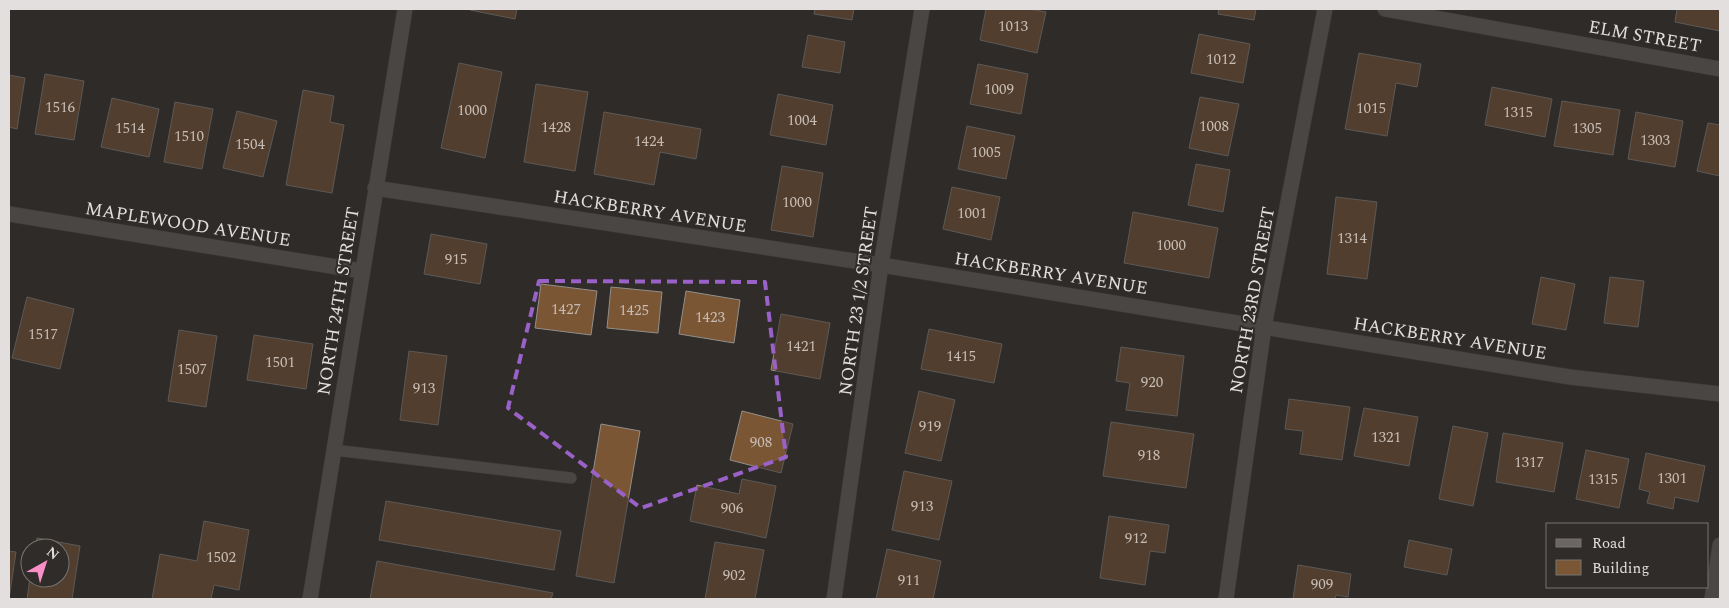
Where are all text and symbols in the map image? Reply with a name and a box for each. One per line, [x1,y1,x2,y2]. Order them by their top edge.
street label: ELM STREET [1586,13,1703,60]
house number: 1013 [998,15,1028,38]
house number: 1012 [1206,48,1236,71]
house number: 1009 [984,78,1014,101]
house number: 1516 [45,96,75,119]
house number: 1015 [1356,97,1386,120]
house number: 1000 [457,99,487,122]
house number: 1315 [1503,101,1533,124]
house number: 1004 [787,109,817,132]
house number: 1008 [1199,115,1229,138]
house number: 1428 [541,116,571,139]
house number: 1514 [115,117,145,140]
house number: 1305 [1572,117,1602,140]
house number: 1510 [174,125,204,148]
house number: 1303 [1640,129,1670,152]
house number: 1424 [634,130,664,153]
house number: 1504 [235,133,265,156]
house number: 1005 [971,141,1001,164]
street label: HACKBERRY AVENUE [551,183,748,240]
house number: 1000 [782,191,812,214]
street label: MAPLEWOOD AVENUE [83,195,293,254]
house number: 1001 [957,202,987,225]
street label: NORTH 23RD STREET [1223,204,1282,396]
street label: NORTH 24TH STREET [310,205,367,397]
street label: NORTH 23 1/2 STREET [832,205,885,397]
house number: 1314 [1337,227,1367,250]
house number: 1000 [1156,234,1186,257]
street label: HACKBERRY AVENUE [952,245,1149,302]
house number: 915 [445,248,467,271]
house number: 1427 [551,298,581,321]
house number: 1425 [619,299,649,322]
house number: 1423 [695,306,725,329]
street label: HACKBERRY AVENUE [1351,310,1548,367]
house number: 1517 [28,323,58,346]
house number: 1421 [786,335,816,358]
house number: 1415 [946,345,976,368]
house number: 1501 [265,351,295,374]
house number: 1507 [177,358,207,381]
house number: 920 [1141,371,1163,394]
house number: 913 [413,377,436,400]
house number: 919 [919,415,941,438]
house number: 1321 [1371,426,1401,449]
house number: 908 [750,431,772,454]
house number: 918 [1138,444,1160,467]
house number: 1317 [1514,451,1544,474]
house number: 1301 [1657,467,1687,490]
house number: 1315 [1588,468,1618,491]
house number: 913 [911,495,934,518]
house number: 906 [721,497,744,520]
legend [1546,523,1709,588]
house number: 912 [1125,527,1147,550]
text: Road [1592,532,1626,555]
north arrow [20,538,70,588]
text: N [42,542,64,565]
house number: 1502 [206,546,236,569]
text: Building [1592,557,1649,580]
house number: 902 [723,564,745,587]
house number: 911 [898,569,920,592]
house number: 909 [1311,573,1333,596]

